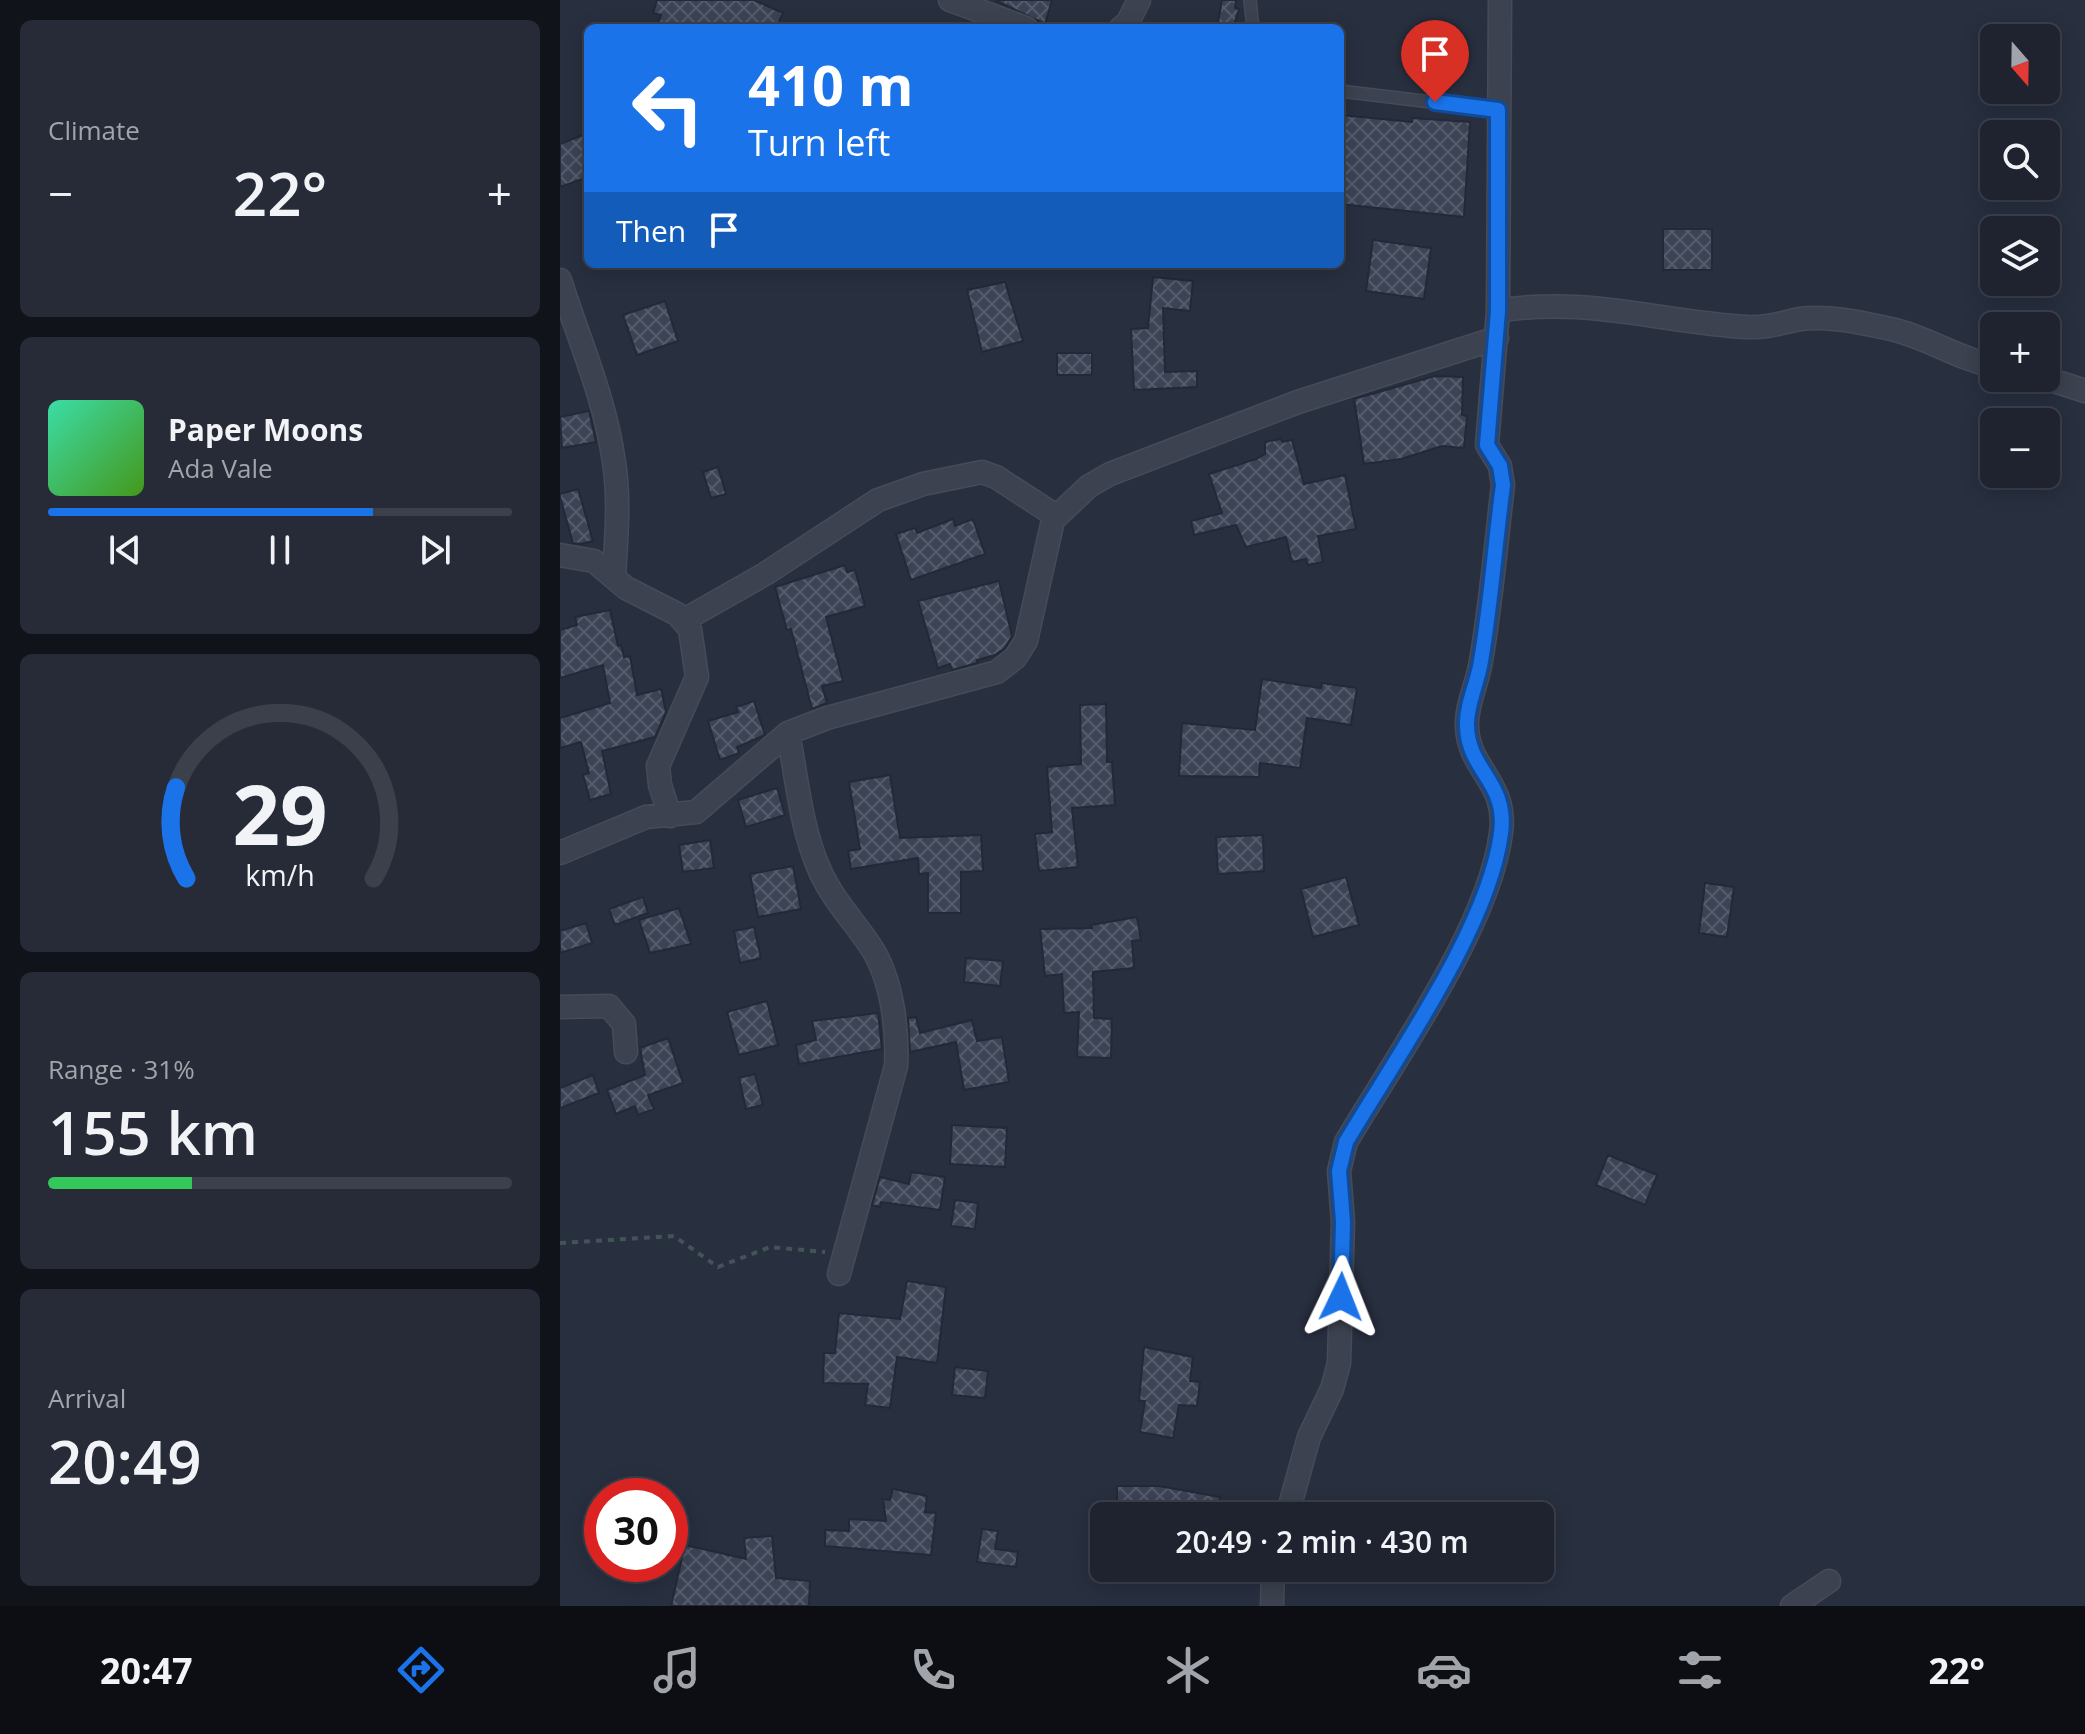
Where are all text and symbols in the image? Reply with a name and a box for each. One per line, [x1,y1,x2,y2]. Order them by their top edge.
pin [1401,20,1469,102]
north arrow [1980,24,2060,104]
map controls [1980,24,2060,488]
icon: arrive [1413,32,1457,76]
text: 410 m [748,46,914,122]
icon: left [616,56,720,160]
text: Climate [48,112,140,148]
text: Turn left [748,118,890,167]
button: search [1980,120,2060,200]
text: 22° [233,152,327,234]
text: − [48,163,73,223]
text: + [487,163,512,223]
icon: arrive [702,208,746,252]
text: Then [616,210,686,251]
button: layers [1980,216,2060,296]
button: + [1980,312,2060,392]
button: − [1980,408,2060,488]
text: Paper Moons [168,409,363,450]
text: Ada Vale [168,450,273,486]
icon: previous [103,528,147,572]
icon: pause [258,528,302,572]
icon: next [413,528,457,572]
text: 29 [232,756,328,869]
text: km/h [245,855,315,894]
text: Range · 31% [48,1051,195,1087]
text: 155 km [48,1091,258,1173]
position arrow [1299,1255,1383,1339]
text: Arrival [48,1380,126,1416]
text: 20:49 [48,1420,202,1502]
speed limit sign: 30 [584,1478,688,1582]
text: 20:49 · 2 min · 430 m [1175,1521,1469,1562]
icon: directions [393,1642,449,1698]
icon: music [649,1642,705,1698]
icon: phone [905,1642,961,1698]
icon: climate [1160,1642,1216,1698]
icon: car [1416,1642,1472,1698]
icon: filters [1672,1642,1728,1698]
text: 20:47 [100,1646,193,1695]
text: 22° [1928,1646,1985,1695]

